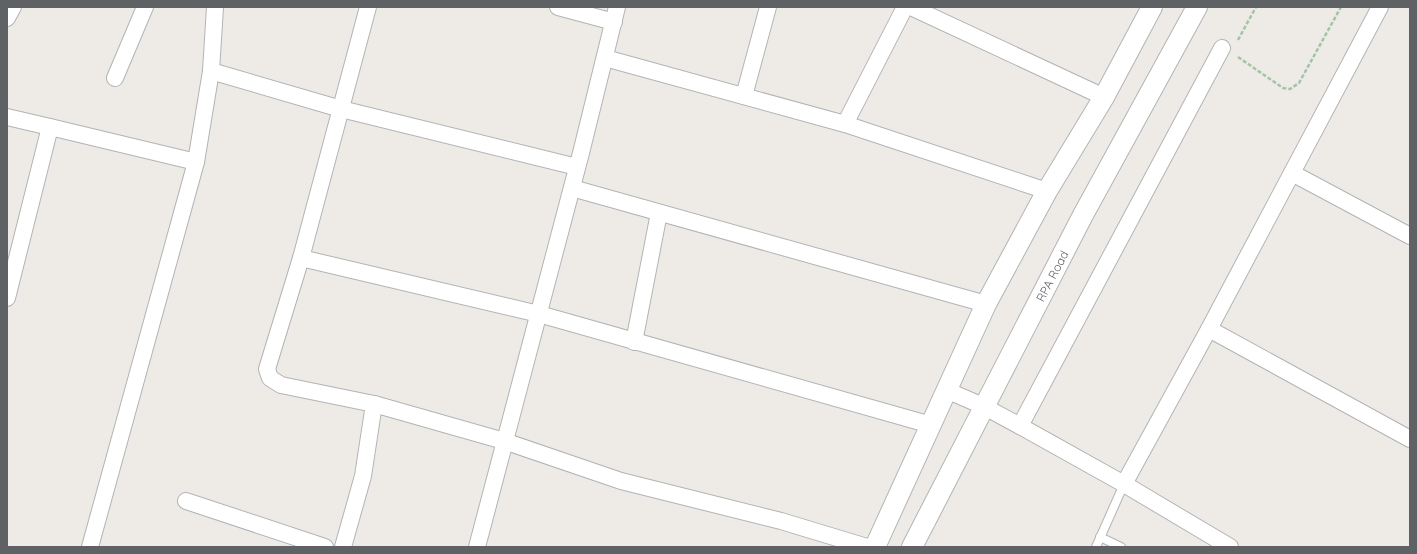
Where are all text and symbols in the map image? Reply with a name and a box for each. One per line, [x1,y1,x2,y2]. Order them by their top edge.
street label: RPA Road [1032,248,1071,304]

